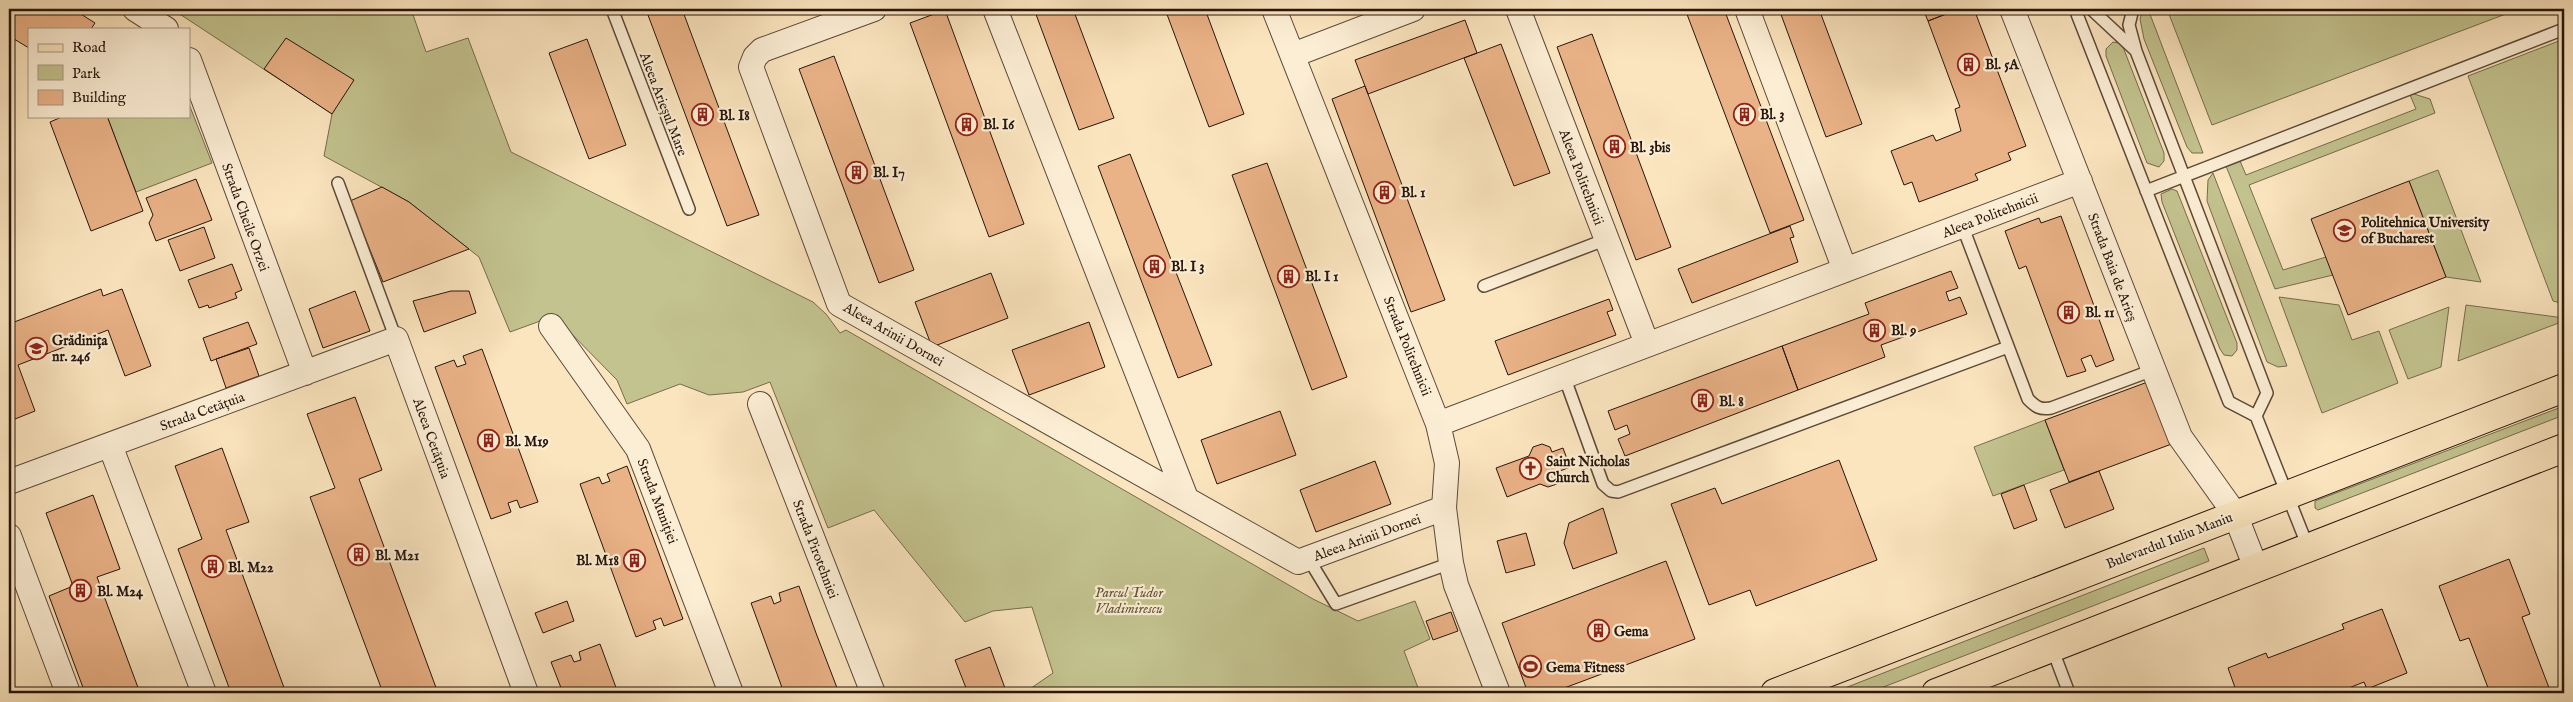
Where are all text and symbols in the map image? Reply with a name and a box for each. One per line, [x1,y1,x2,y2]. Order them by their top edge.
legend [28,28,190,118]
text: Road [72,38,107,57]
street label: Aleea Arieșul Mare [635,49,691,159]
building icon: Bl. 5A [1957,52,1981,76]
place label: Bl. 5A [1985,56,2020,74]
text: Park [72,64,102,83]
text: Building [72,88,127,107]
building icon: Bl. 3 [1732,102,1756,126]
building icon: Bl. I8 [691,103,715,127]
place label: Bl. 3 [1760,106,1784,124]
place label: Bl. I8 [719,107,750,125]
building icon: Bl. I6 [955,112,979,136]
place label: Bl. I6 [983,116,1015,134]
street label: Aleea Politehnicii [1554,126,1608,228]
building icon: Bl. 3bis [1602,135,1626,159]
place label: Bl. 3bis [1630,139,1671,157]
building icon: Bl. I7 [845,160,869,184]
street label: Strada Cheile Orzei [217,161,273,274]
place label: Bl. I7 [873,164,905,182]
building icon: Bl. 1 [1373,180,1397,204]
place label: Bl. 1 [1401,184,1425,202]
street label: Aleea Politehnicii [1939,189,2041,243]
street label: Strada Baia de Arieș [2083,211,2141,324]
place label: Politehnica University of Bucharest [2361,214,2491,248]
school or university icon: Politehnica University of Bucharest [2333,218,2357,242]
building icon: Bl. I 3 [1143,254,1167,278]
place label: Bl. I 3 [1171,258,1204,276]
building icon: Bl. I 1 [1277,264,1301,288]
place label: Bl. I 1 [1305,268,1338,286]
street label: Strada Politehnicii [1379,294,1435,399]
street label: Aleea Arinii Dornei [839,298,947,371]
building icon: Bl. 11 [2057,300,2081,324]
place label: Bl. 11 [2085,304,2115,322]
building icon: Bl. 9 [1863,318,1887,342]
place label: Bl. 9 [1891,322,1916,340]
place label: Grădinița nr. 246 [52,332,109,366]
school or university icon: Grădinița nr. 246 [24,336,48,360]
street label: Strada Cetățuia [157,388,248,436]
building icon: Bl. 8 [1691,389,1715,413]
place label: Bl. 8 [1719,393,1744,411]
street label: Aleea Cetățuia [408,395,454,482]
building icon: Bl. M19 [477,429,501,453]
place label: Bl. M19 [505,433,549,451]
place label: Saint Nicholas Church [1546,453,1630,487]
street label: Strada Muniției [633,456,682,547]
church icon: Saint Nicholas Church [1518,457,1542,481]
street label: Strada Pirotehniei [788,497,842,601]
street label: Bulevardul Iuliu Maniu [2103,508,2235,573]
street label: Aleea Arinii Dornei [1310,510,1424,566]
building icon: Bl. M21 [347,543,371,567]
place label: Bl. M21 [375,547,419,565]
building icon: Bl. M18 [623,548,647,572]
place label: Bl. M18 [576,552,620,570]
building icon: Bl. M22 [200,555,224,579]
place label: Bl. M22 [228,559,274,577]
building icon: Bl. M24 [69,579,93,603]
place label: Bl. M24 [97,583,144,601]
park label: Parcul Tudor Vladimirescu [1095,584,1164,618]
building icon: Gema [1586,619,1610,643]
place label: Gema [1614,623,1649,641]
sports icon: Gema Fitness [1518,655,1542,679]
place label: Gema Fitness [1546,659,1625,677]

